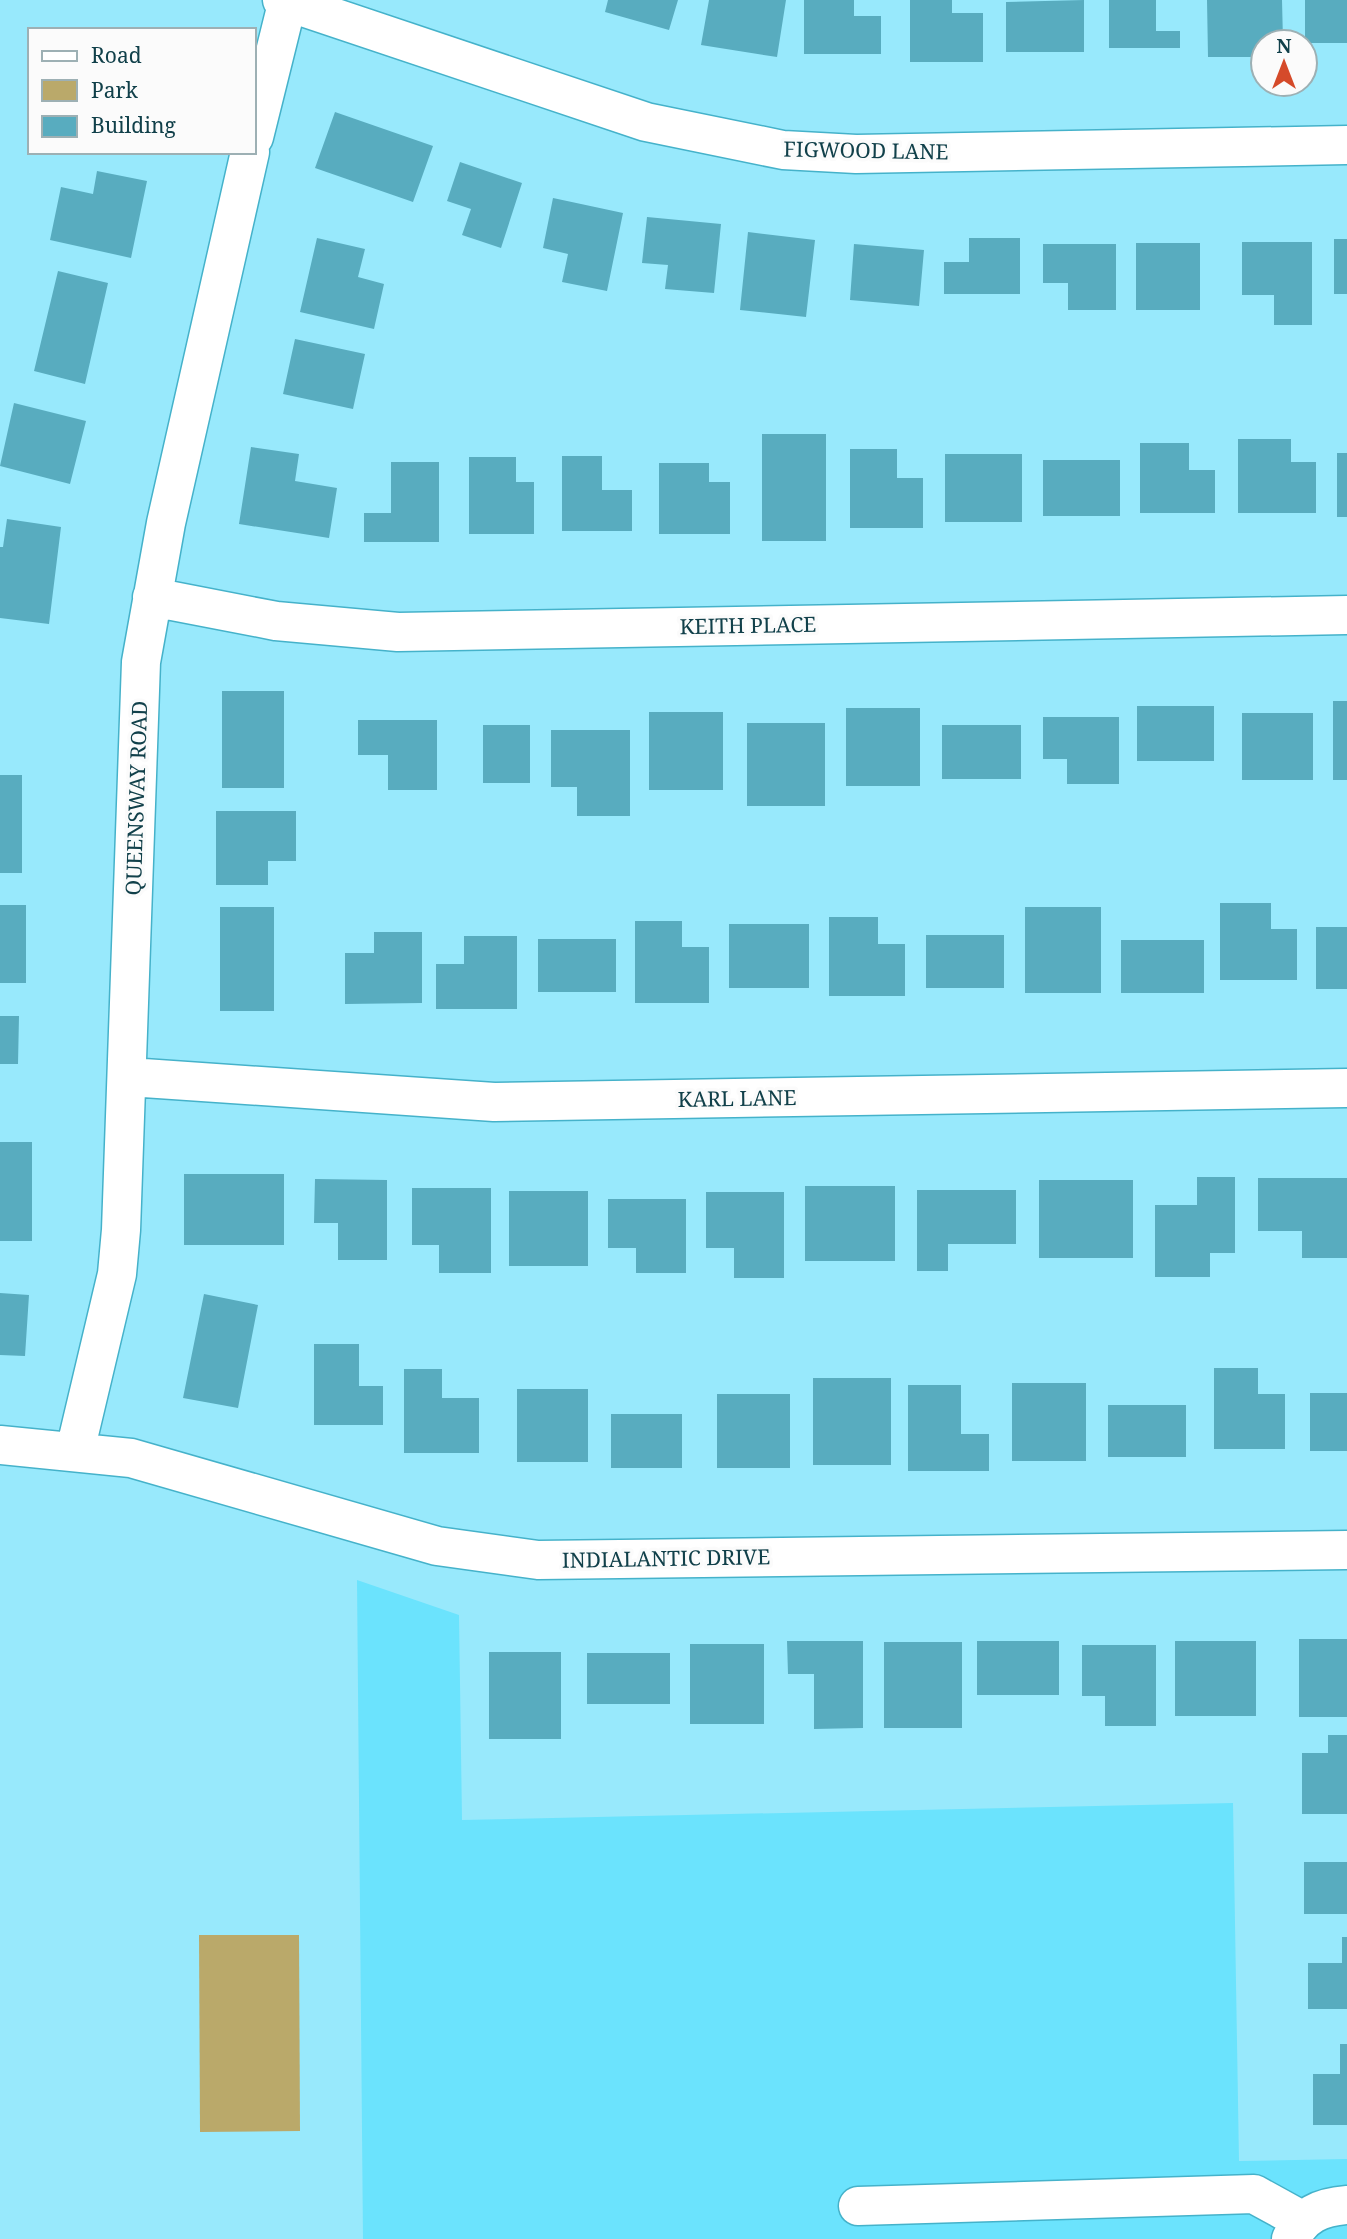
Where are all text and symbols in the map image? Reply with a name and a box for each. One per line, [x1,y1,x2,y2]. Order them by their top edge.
legend [28,28,256,154]
north arrow [1249,28,1319,98]
text: N [1277,33,1292,59]
text: Road [91,41,142,69]
text: Park [91,76,138,104]
text: Building [91,111,176,139]
street label: FIGWOOD LANE [783,135,949,165]
street label: KEITH PLACE [679,610,817,640]
street label: QUEENSWAY ROAD [119,700,153,896]
street label: KARL LANE [677,1083,797,1113]
street label: INDIALANTIC DRIVE [562,1542,770,1574]

